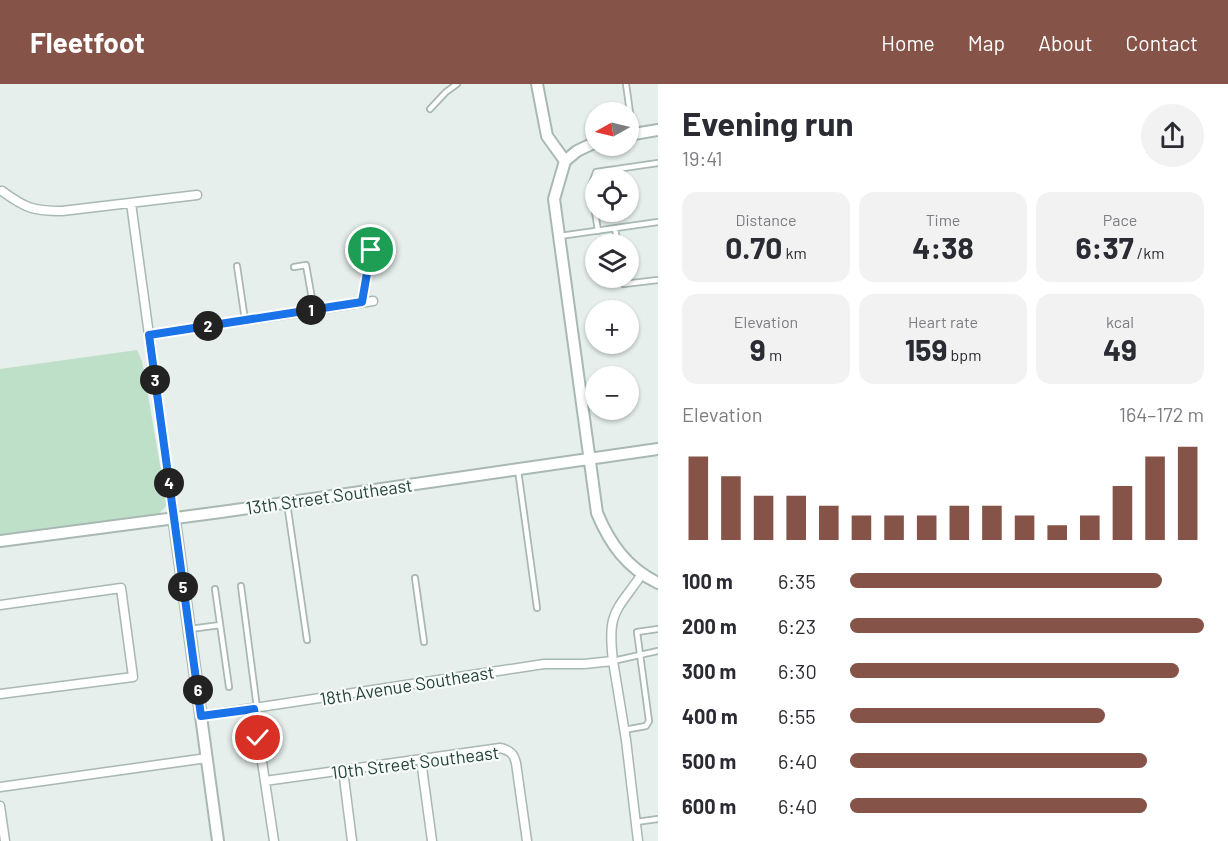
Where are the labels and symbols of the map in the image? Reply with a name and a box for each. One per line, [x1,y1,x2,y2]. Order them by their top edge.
north arrow [585,102,639,156]
pin [345,224,396,275]
pin: 1 [296,295,326,325]
pin: 2 [193,311,223,341]
pin: 3 [140,365,170,395]
pin: 4 [154,468,184,498]
street label: 13th Street Southeast [244,473,414,519]
pin: 5 [168,572,198,602]
street label: 18th Avenue Southeast [318,660,496,710]
pin: 6 [183,675,213,705]
pin [232,712,283,763]
street label: 10th Street Southeast [330,741,500,783]

